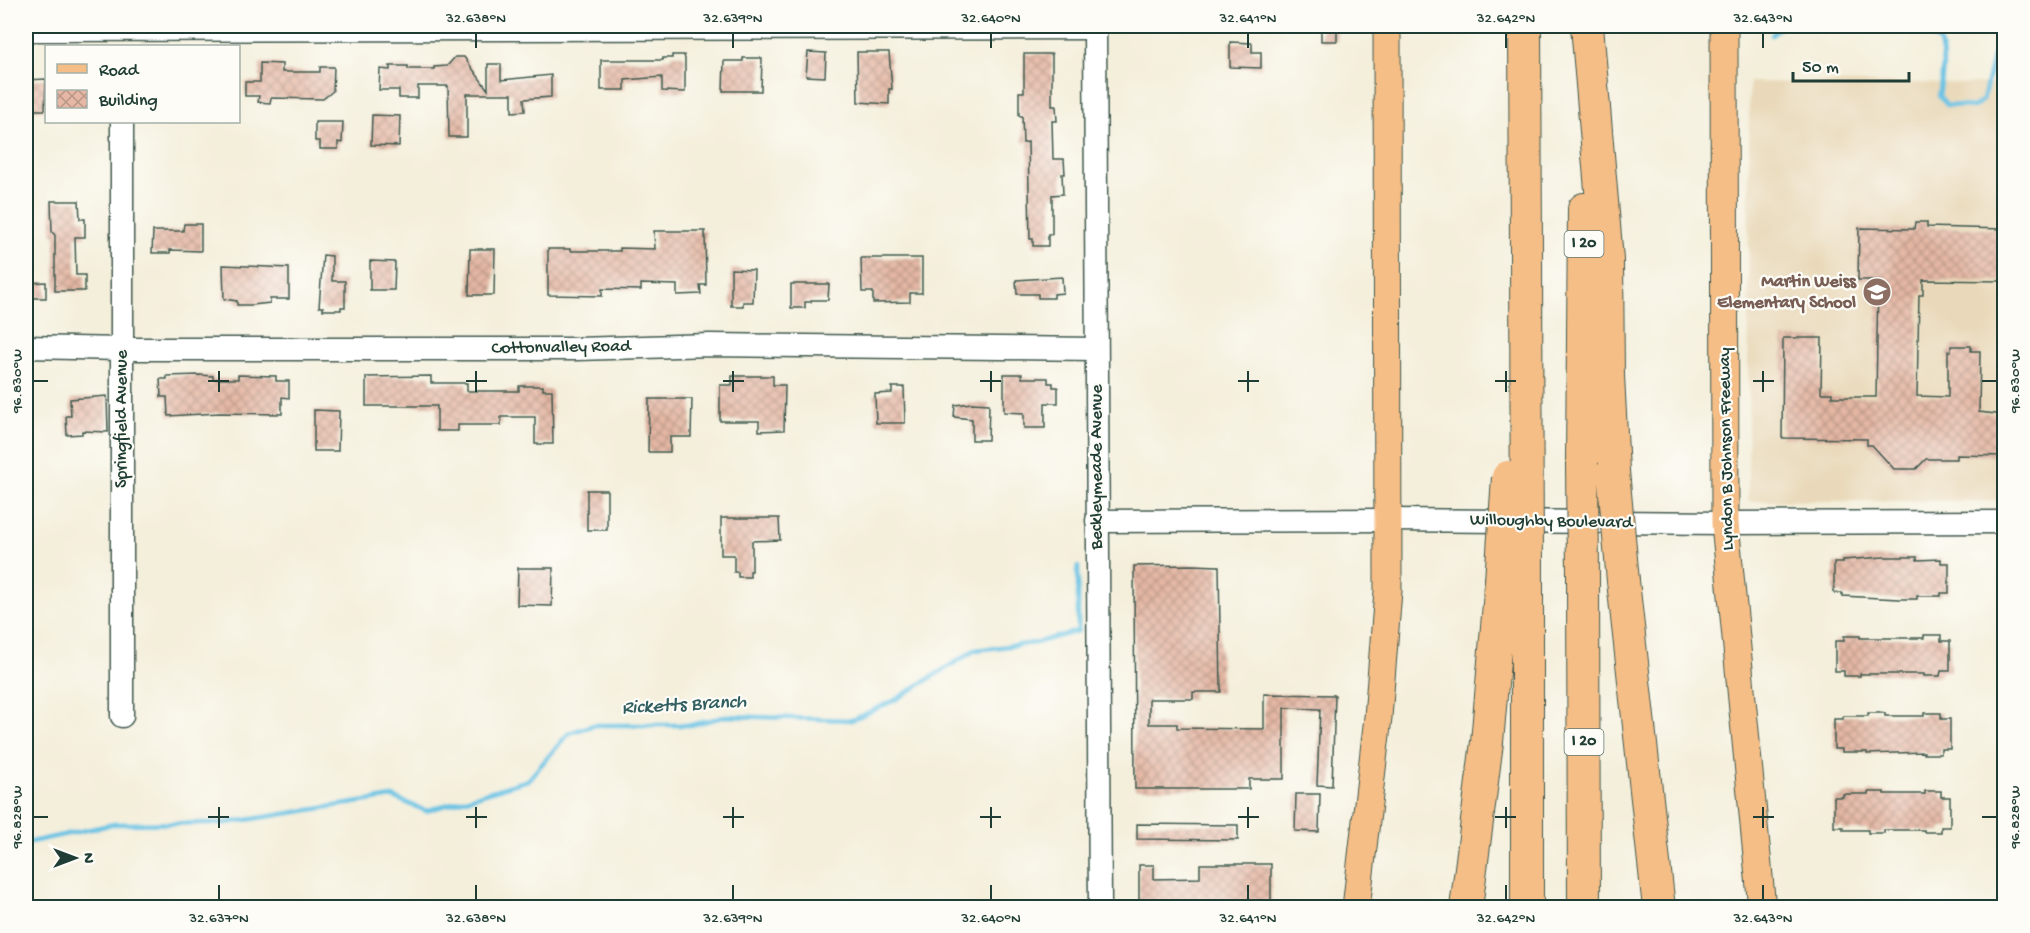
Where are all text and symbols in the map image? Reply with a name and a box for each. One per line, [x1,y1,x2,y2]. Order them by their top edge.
text: 32.638°N [445,10,506,28]
text: 32.639°N [702,10,763,28]
text: 32.640°N [960,10,1021,28]
text: 32.641°N [1218,10,1277,28]
text: 32.642°N [1476,10,1535,28]
text: 32.643°N [1733,10,1793,28]
legend [45,45,240,123]
scale bar [1793,45,1908,83]
text: 50 m [1802,58,1839,79]
text: Road [99,61,140,82]
text: Building [98,91,158,112]
road number: I 20 [1564,231,1604,257]
place label: Martin Weiss Elementary School [1717,272,1857,314]
school or university icon: Martin Weiss Elementary School [1861,276,1893,308]
street label: Cottonvalley Road [491,336,632,360]
street label: Lyndon B Johnson Freeway [1715,347,1739,551]
text: 96.830°W [9,349,27,414]
street label: Springfield Avenue [112,349,133,488]
text: 96.830°W [2007,349,2025,414]
street label: Beckleymeade Avenue [1087,384,1108,551]
street label: Willoughby Boulevard [1470,510,1634,534]
water label: Ricketts Branch [621,691,747,721]
road number: I 20 [1564,729,1604,755]
text: 96.828°W [9,785,27,850]
text: 96.828°W [2007,785,2025,850]
north arrow [45,828,105,888]
text: N [77,853,96,864]
text: 32.637°N [188,910,249,928]
text: 32.638°N [445,910,506,928]
text: 32.639°N [702,910,763,928]
text: 32.640°N [960,910,1021,928]
text: 32.641°N [1218,910,1277,928]
text: 32.642°N [1476,910,1535,928]
text: 32.643°N [1733,910,1793,928]

